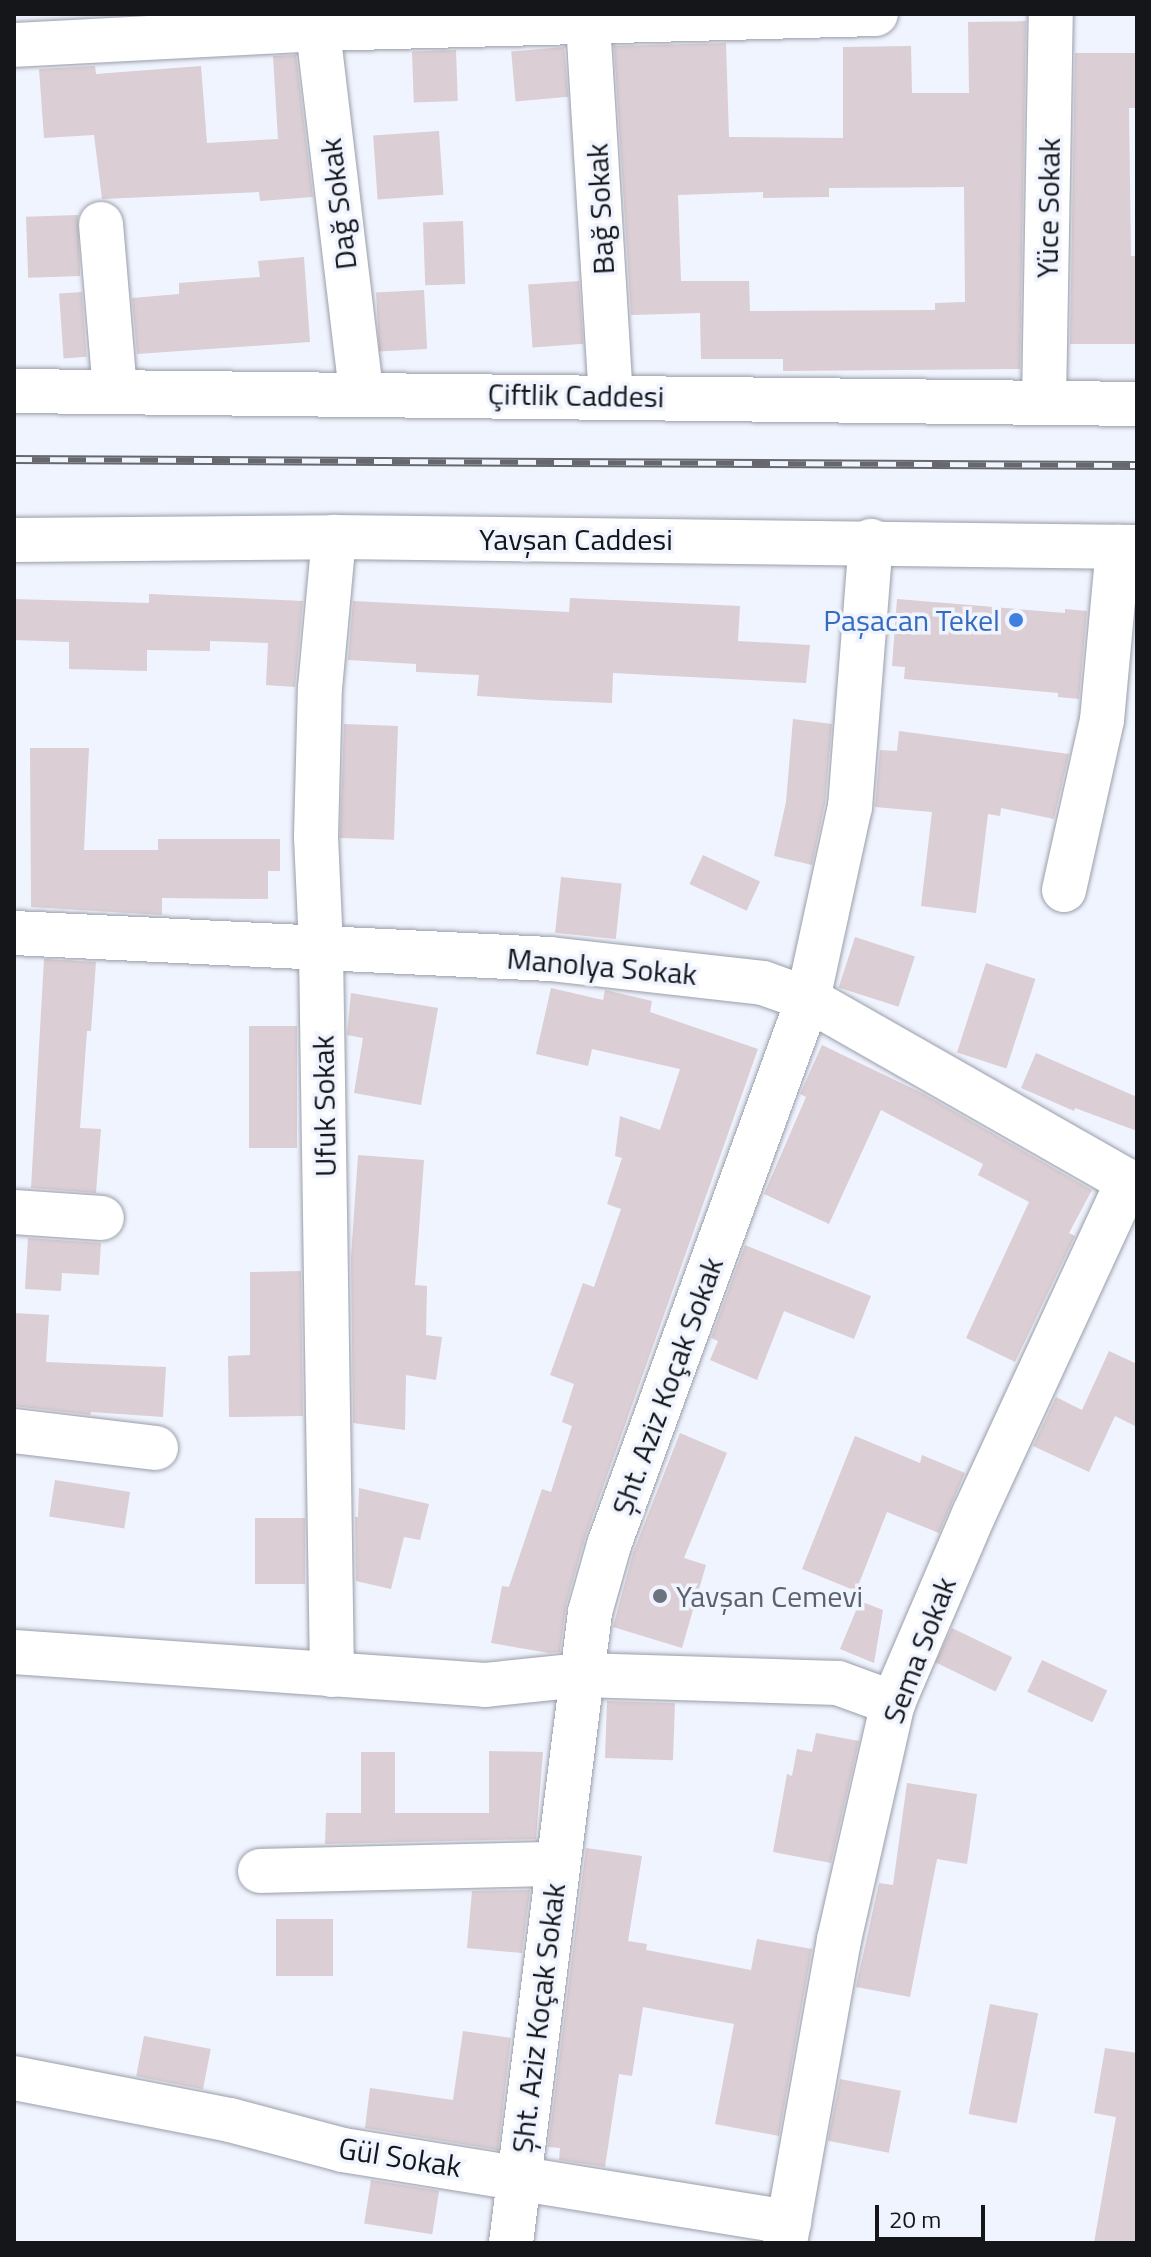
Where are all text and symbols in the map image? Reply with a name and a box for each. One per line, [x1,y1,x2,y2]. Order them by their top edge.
street label: Dağ Sokak [312,136,364,272]
street label: Yüce Sokak [1029,137,1067,279]
street label: Bağ Sokak [579,142,621,276]
street label: Çiftlik Caddesi [487,375,665,415]
street label: Yavşan Caddesi [479,521,673,557]
place label: Paşacan Tekel [823,602,1000,638]
marker: Paşacan Tekel [1007,611,1025,629]
street label: Manolya Sokak [505,940,699,992]
street label: Ufuk Sokak [305,1035,343,1177]
street label: Şht. Aziz Koçak Sokak [604,1252,730,1520]
street label: Sema Sokak [875,1572,963,1728]
place label: Yavşan Cemevi [676,1578,863,1614]
marker: Yavşan Cemevi [651,1587,669,1605]
street label: Şht. Aziz Koçak Sokak [504,1881,572,2155]
street label: Gül Sokak [336,2130,464,2184]
scale bar [879,2189,989,2239]
text: 20 m [889,2201,941,2237]

